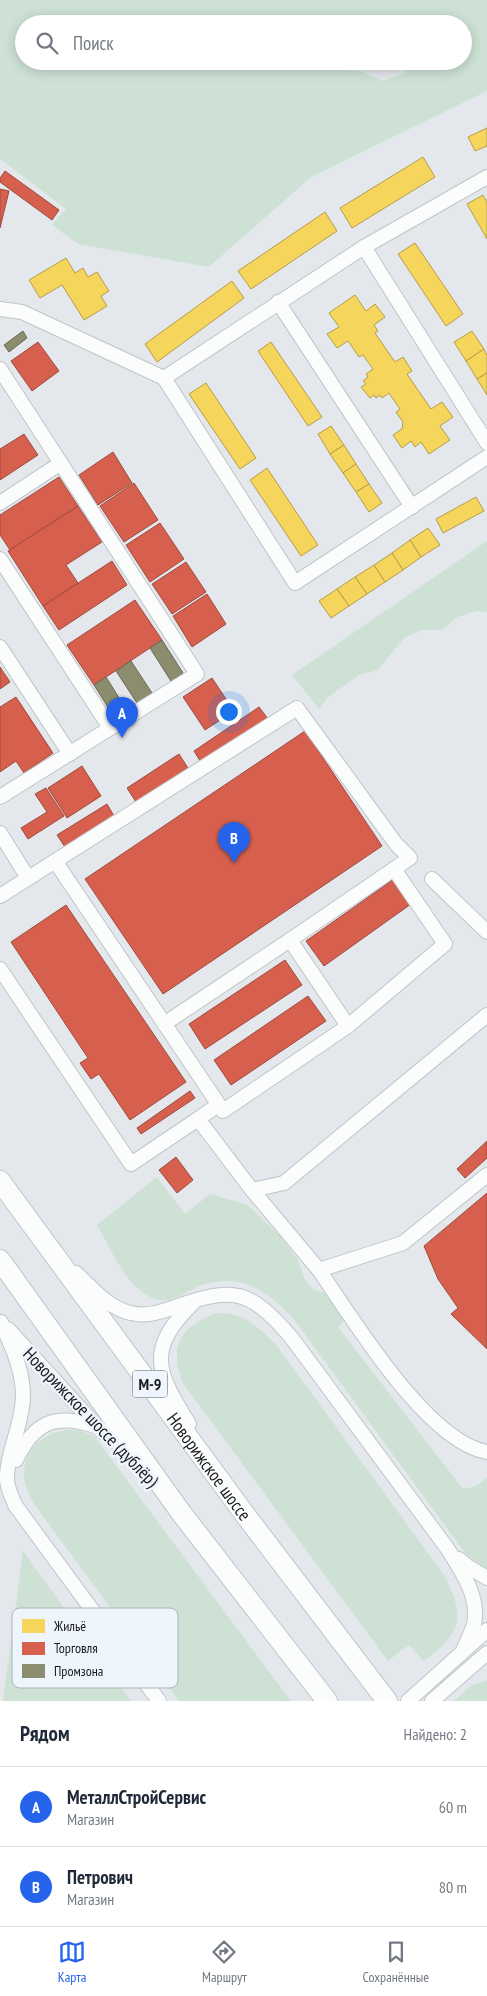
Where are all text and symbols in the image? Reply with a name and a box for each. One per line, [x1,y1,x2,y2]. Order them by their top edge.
search box [15,15,472,70]
icon: search [33,29,61,57]
text: Поиск [73,31,114,55]
pin: A [106,697,138,738]
your location [216,699,242,725]
pin: B [218,822,250,863]
street label: Новорижское шоссе (дублёр) [18,1342,164,1492]
road number: М-9 [132,1370,168,1398]
street label: Новорижское шоссе [162,1408,257,1525]
legend [12,1608,178,1688]
text: Жильё [53,1617,86,1635]
text: Торговля [54,1639,98,1657]
text: Промзона [54,1662,103,1680]
text: Рядом [20,1720,70,1747]
text: Найдено: 2 [404,1724,467,1744]
text: МеталлСтройСервис [67,1785,206,1809]
text: A [32,1797,40,1817]
text: 60 m [439,1797,467,1817]
text: Магазин [67,1809,114,1829]
text: Петрович [67,1865,133,1889]
text: B [32,1877,40,1897]
text: 80 m [439,1877,467,1897]
text: Магазин [67,1889,114,1909]
tab: Карта [58,1938,86,1986]
tab: Маршрут [202,1938,247,1986]
tab: Сохранённые [362,1938,429,1986]

